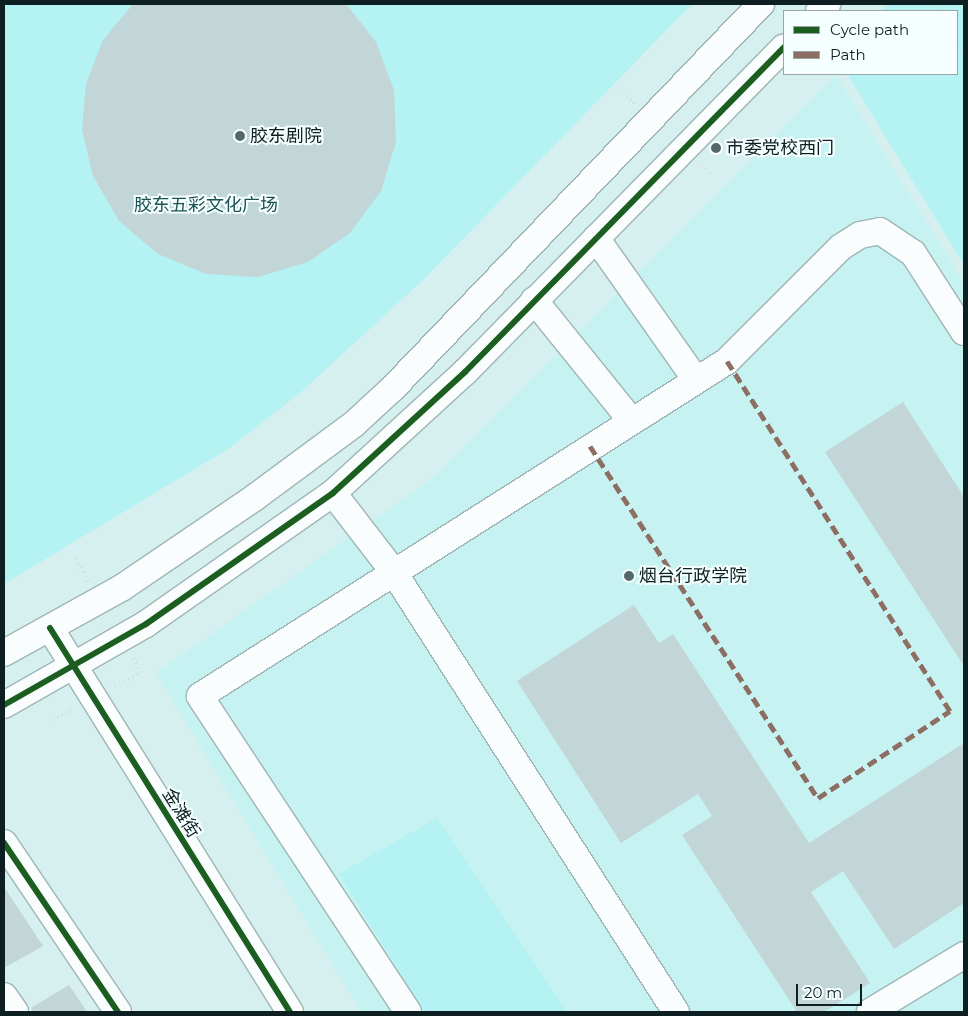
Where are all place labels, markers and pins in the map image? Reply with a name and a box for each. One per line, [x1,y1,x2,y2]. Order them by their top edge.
place label: 胶东剧院 [250,125,322,147]
marker: 胶东剧院 [234,130,246,142]
place label: 市委党校西门 [726,137,834,159]
marker: 市委党校西门 [710,142,722,154]
place label: 烟台行政学院 [639,565,747,587]
marker: 烟台行政学院 [623,570,635,582]

